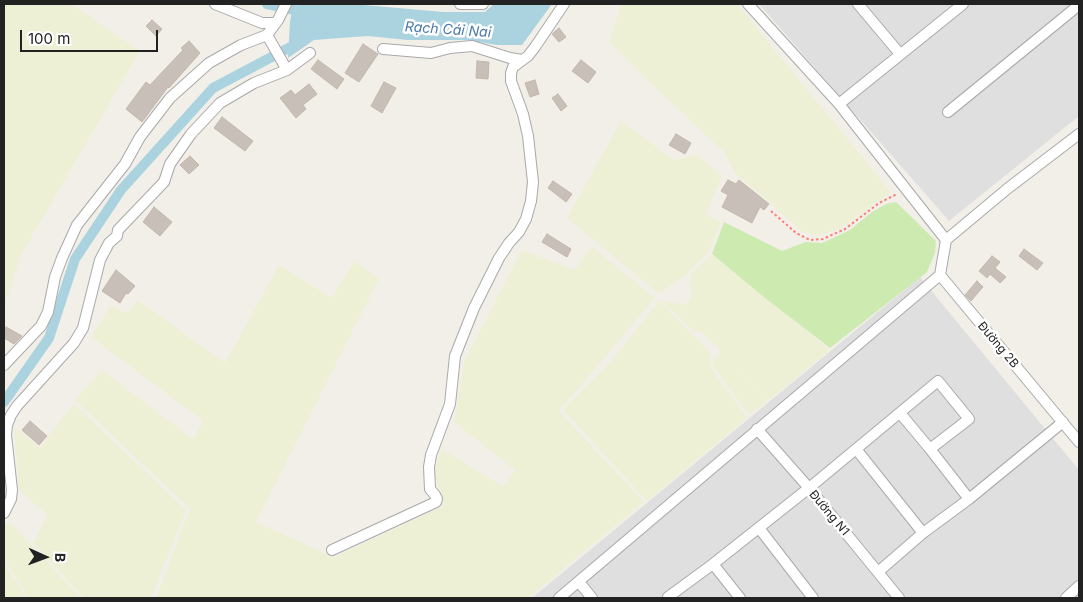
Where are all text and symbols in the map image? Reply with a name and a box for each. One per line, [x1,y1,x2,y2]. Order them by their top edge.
water label: Rạch Cái Nai [404,19,492,41]
scale bar [22,20,160,52]
text: 100 m [28,29,70,48]
street label: Đường 2B [975,319,1021,371]
street label: Đường N1 [806,487,852,539]
north arrow [20,532,70,582]
text: B [52,553,69,562]

